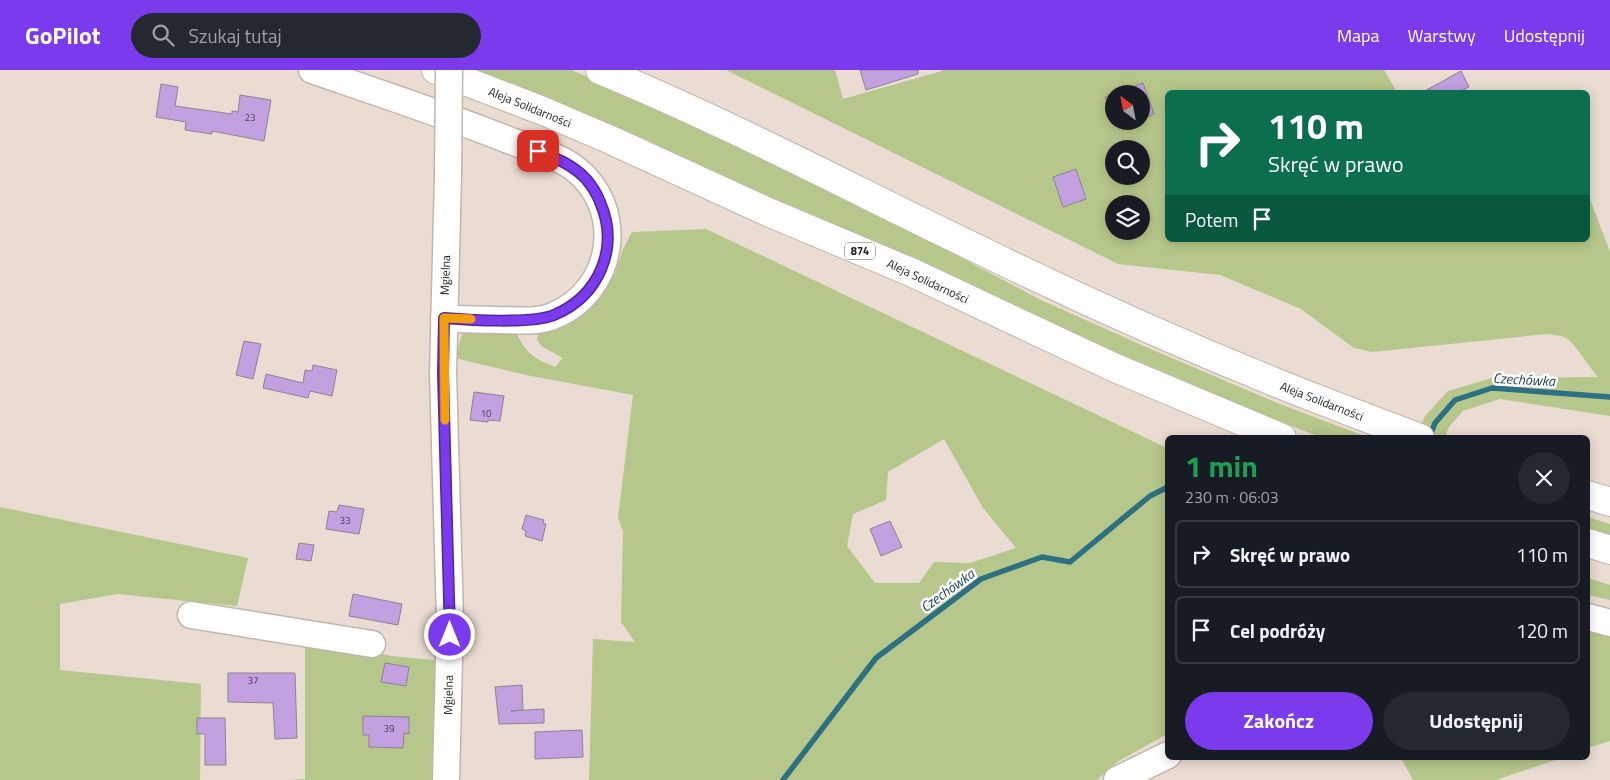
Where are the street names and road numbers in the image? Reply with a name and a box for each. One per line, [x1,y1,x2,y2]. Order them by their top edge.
street label: Aleja Solidarności [486,82,574,132]
road number: 874 [845,242,875,260]
street label: Aleja Solidarności [884,254,972,308]
street label: Mgielna [435,255,455,295]
street label: Aleja Solidarności [1277,376,1367,426]
street label: Mgielna [438,675,458,715]

